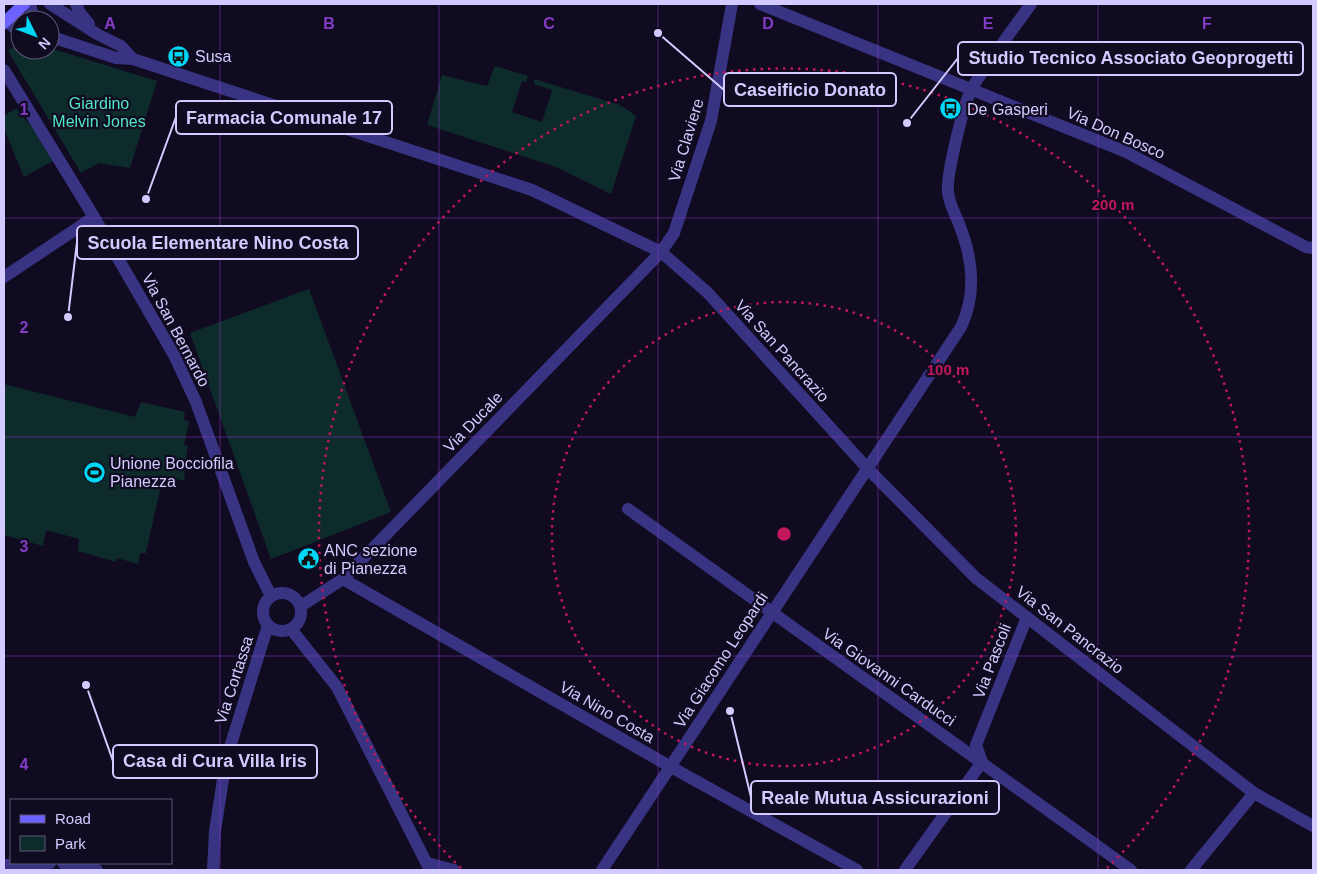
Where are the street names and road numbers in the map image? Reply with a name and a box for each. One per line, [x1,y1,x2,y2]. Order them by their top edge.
street label: Via Claviere [665,96,707,184]
street label: Via Don Bosco [1064,104,1168,162]
street label: Via San Bernardo [139,270,213,390]
street label: Via San Pancrazio [732,297,832,406]
street label: Via Ducale [440,388,506,456]
street label: Via San Pancrazio [1013,583,1127,677]
street label: Via Giacomo Leopardi [671,589,771,731]
street label: Via Pascoli [970,621,1014,701]
street label: Via Giovanni Carducci [819,625,959,729]
street label: Via Cortassa [212,634,256,726]
street label: Via Nino Costa [557,678,657,746]

